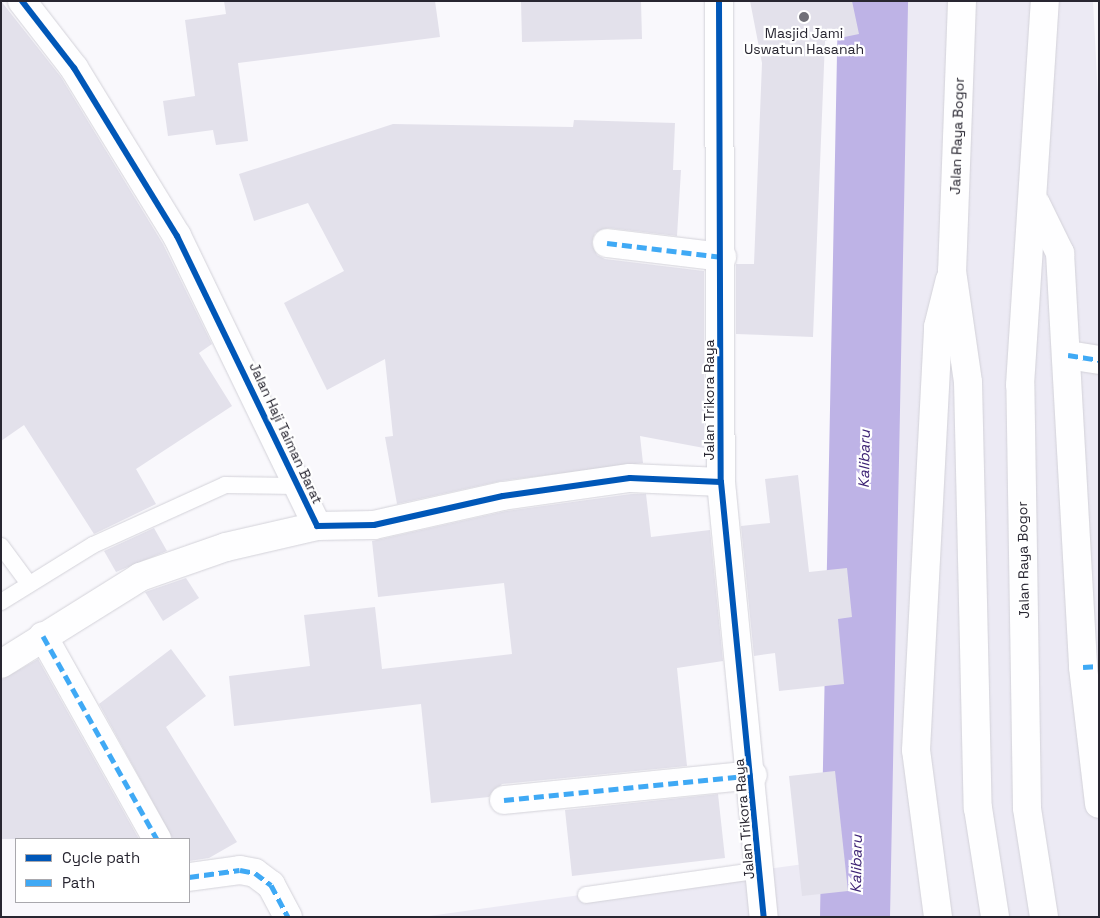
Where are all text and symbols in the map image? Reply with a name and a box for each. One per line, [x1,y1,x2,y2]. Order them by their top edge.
marker: Masjid Jami Uswatun Hasanah [798,11,810,23]
place label: Masjid Jami Uswatun Hasanah [744,25,864,58]
street label: Jalan Raya Bogor [947,77,967,195]
street label: Jalan Trikora Raya [701,339,717,461]
street label: Jalan Haji Taiman Barat [246,359,326,507]
water label: Kalibaru [854,430,874,488]
street label: Jalan Raya Bogor [1014,501,1032,619]
street label: Jalan Trikora Raya [730,758,758,880]
water label: Kalibaru [846,835,866,893]
legend [15,838,190,903]
text: Cycle path [62,848,140,867]
text: Path [62,873,95,892]

